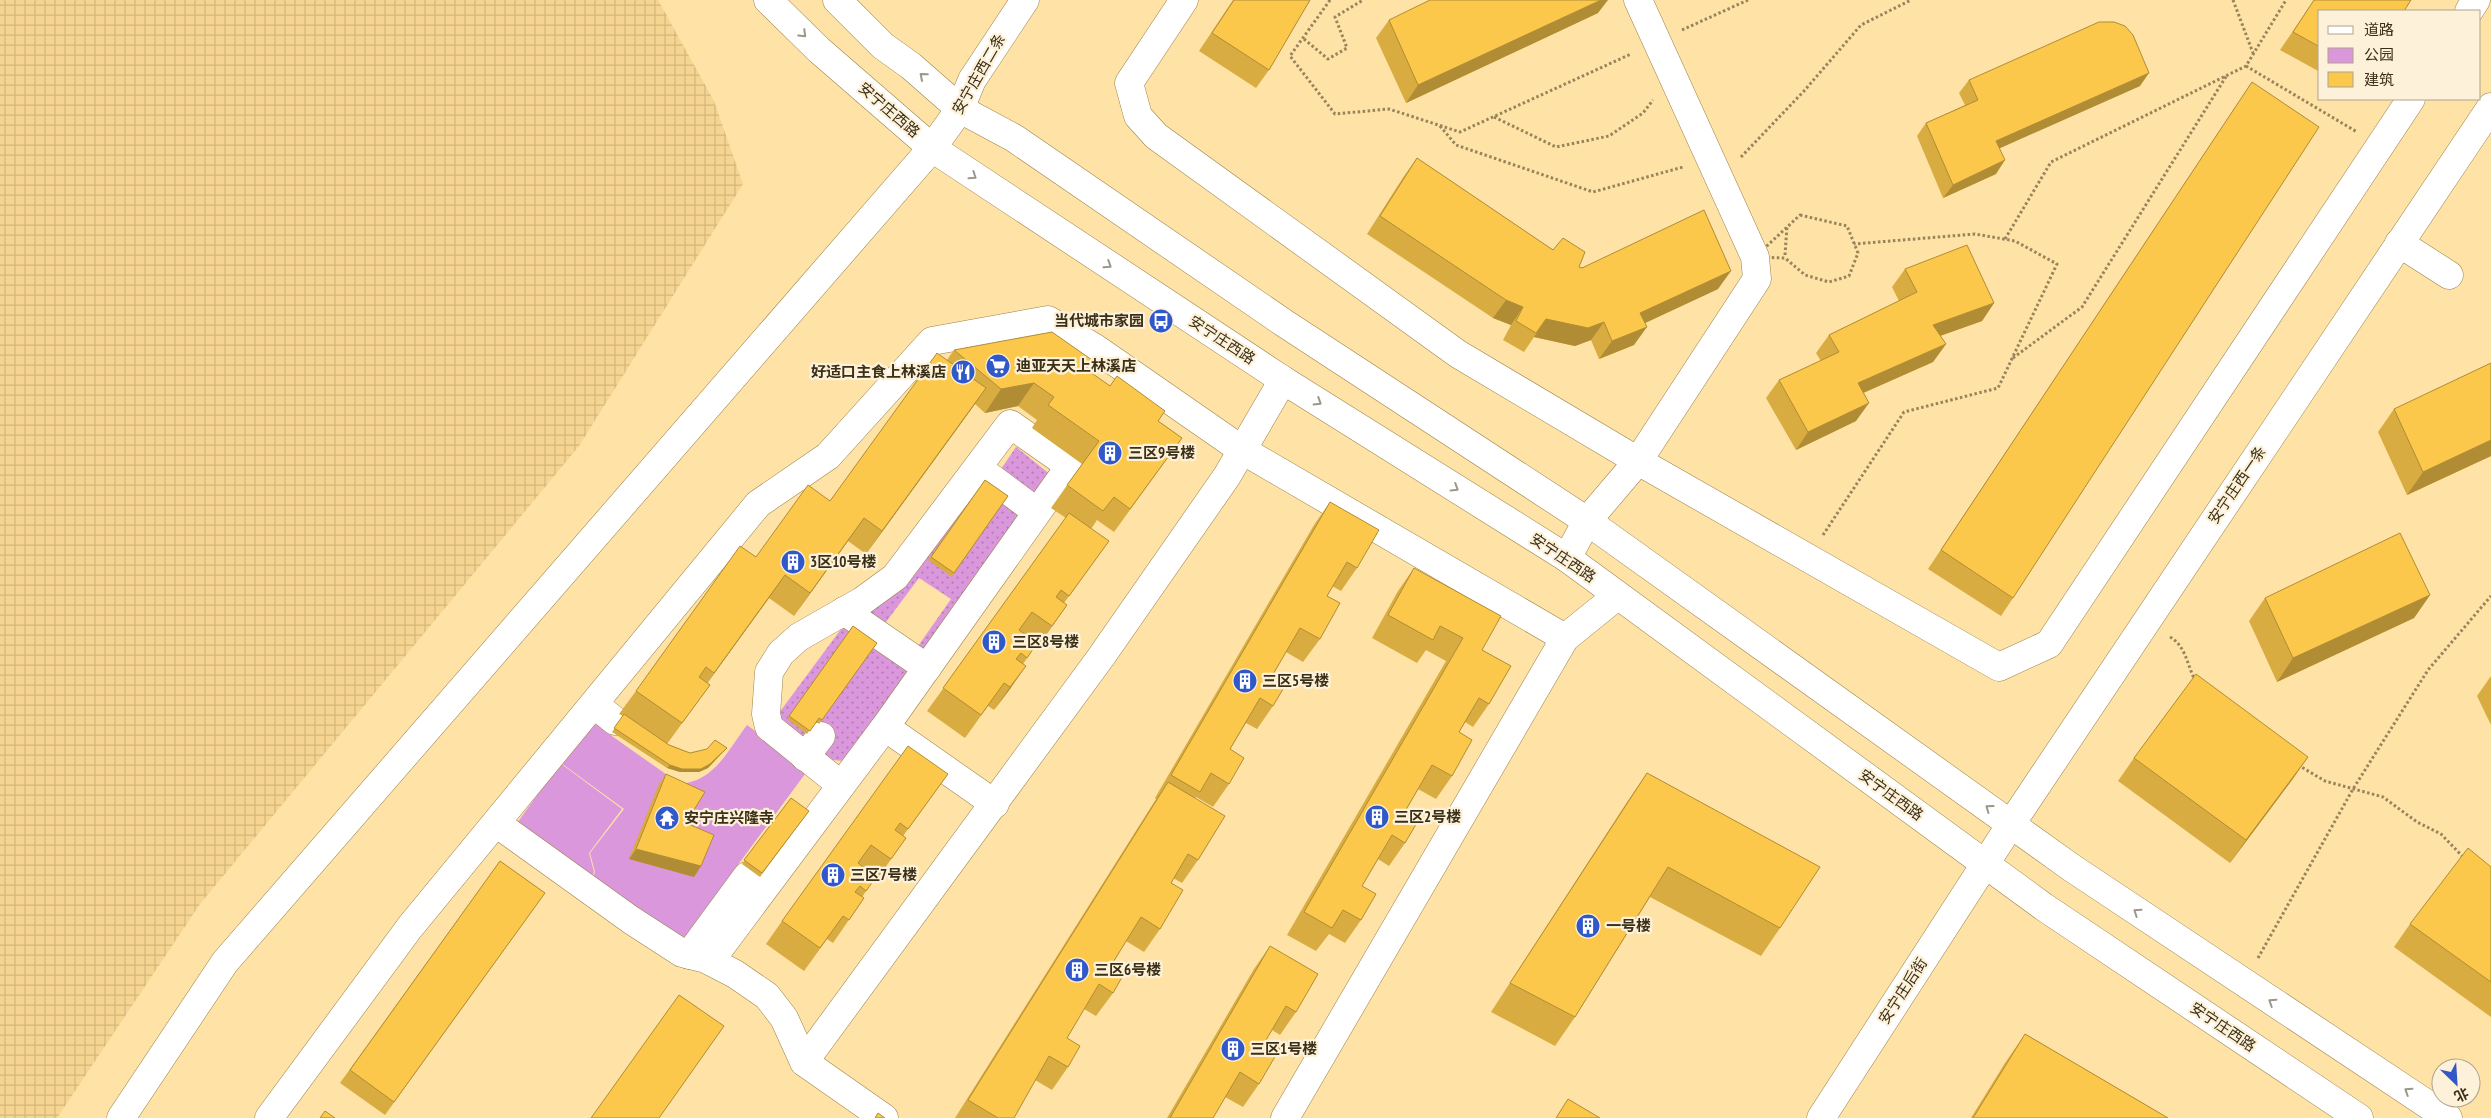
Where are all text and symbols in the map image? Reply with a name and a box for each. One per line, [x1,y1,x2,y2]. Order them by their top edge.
legend [2318,10,2481,100]
text: 道路 [2364,20,2394,39]
one-way arrow [797,28,806,37]
street label: 安宁庄西二条 [948,30,1009,117]
text: 公园 [2364,45,2394,64]
text: 建筑 [2364,70,2394,89]
one-way arrow [920,73,929,82]
street label: 安宁庄西路 [855,78,924,141]
one-way arrow [967,170,976,179]
one-way arrow [1103,259,1112,268]
bus stop icon: 当代城市家园 [1148,308,1174,334]
place label: 当代城市家园 [1054,311,1144,330]
street label: 安宁庄西路 [1186,311,1259,368]
supermarket icon: 迪亚天天上林溪店 [985,353,1011,379]
place label: 迪亚天天上林溪店 [1016,356,1136,375]
restaurant icon: 好适口主食上林溪店 [950,359,976,385]
place label: 好适口主食上林溪店 [811,362,946,381]
one-way arrow [1312,396,1321,405]
building icon: 三区9号楼 [1097,440,1123,466]
street label: 安宁庄西一条 [2204,442,2270,527]
place label: 三区9号楼 [1128,443,1195,462]
one-way arrow [1450,482,1459,492]
street label: 安宁庄西路 [1527,529,1600,586]
building icon: 3区10号楼 [780,549,806,575]
place label: 3区10号楼 [810,552,877,571]
building icon: 三区8号楼 [981,629,1007,655]
place label: 三区8号楼 [1012,632,1079,651]
building icon: 三区5号楼 [1232,668,1258,694]
place label: 三区5号楼 [1262,671,1329,690]
street label: 安宁庄西路 [1855,765,1927,824]
building icon: 三区2号楼 [1364,804,1390,830]
temple icon: 安宁庄兴隆寺 [654,805,680,831]
one-way arrow [1986,806,1995,814]
place label: 三区2号楼 [1394,807,1461,826]
place label: 安宁庄兴隆寺 [684,808,774,827]
building icon: 三区7号楼 [820,862,846,888]
place label: 三区7号楼 [850,865,917,884]
one-way arrow [2133,908,2142,918]
building icon: 一号楼 [1575,913,1601,939]
place label: 一号楼 [1606,916,1651,935]
street label: 安宁庄后街 [1874,954,1931,1027]
building icon: 三区6号楼 [1064,957,1090,983]
place label: 三区6号楼 [1094,960,1161,979]
street label: 安宁庄西路 [2187,998,2260,1055]
one-way arrow [2268,998,2277,1008]
building icon: 三区1号楼 [1220,1036,1246,1062]
place label: 三区1号楼 [1250,1039,1317,1058]
north arrow [2431,1058,2481,1108]
text: 北 [2451,1084,2472,1106]
one-way arrow [2404,1088,2413,1097]

